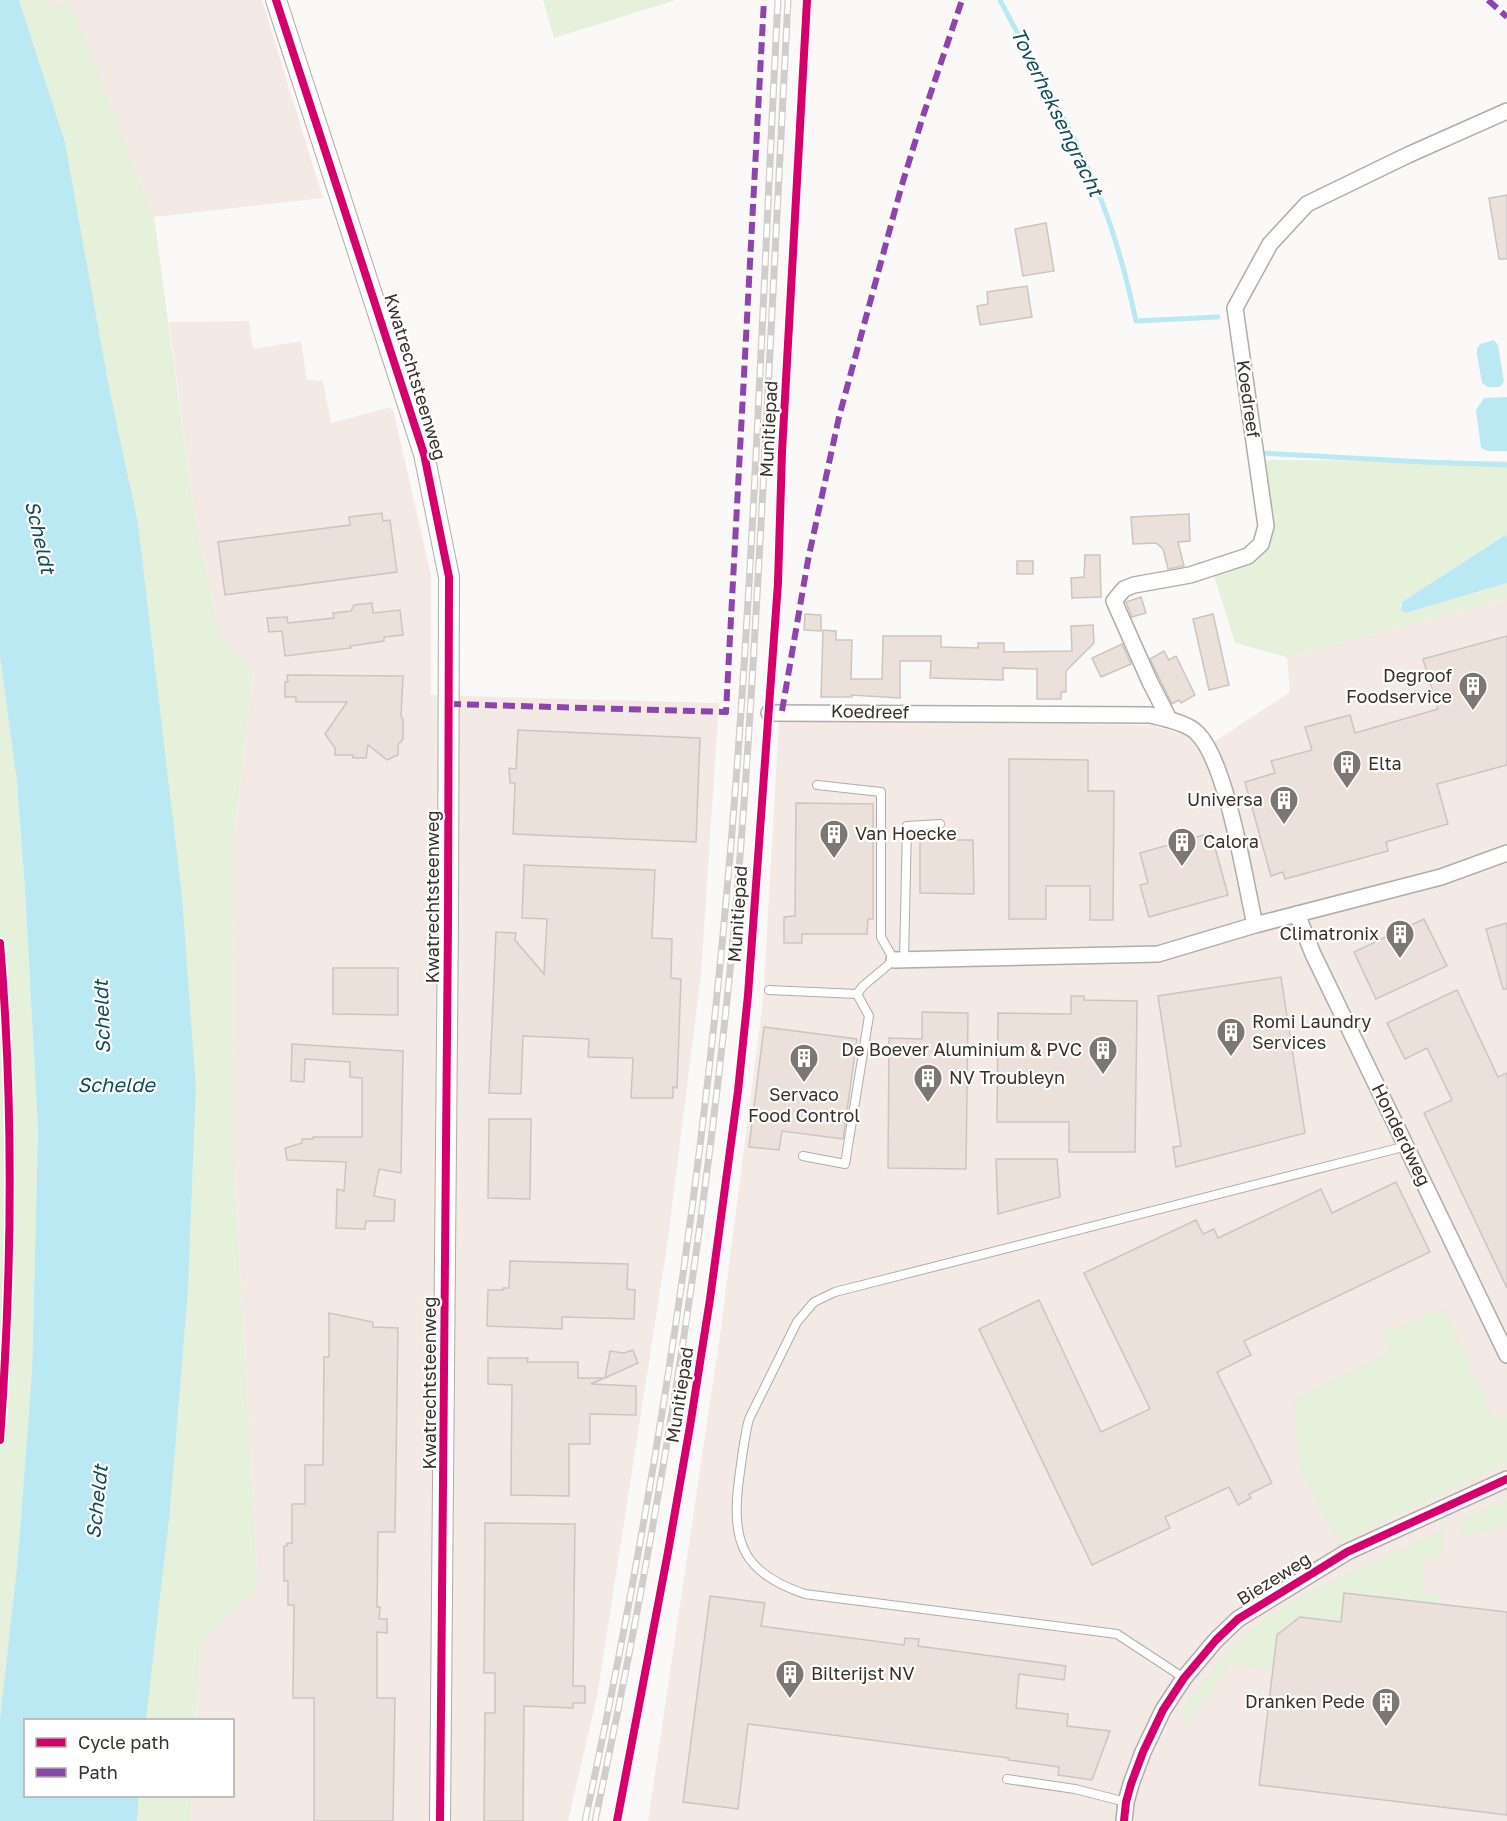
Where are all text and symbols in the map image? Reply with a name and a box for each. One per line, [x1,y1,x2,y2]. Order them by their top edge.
water label: Toverheksengracht [1006,23,1110,202]
street label: Kwatrechtsteenweg [380,291,452,463]
street label: Koedreef [1233,358,1265,440]
street label: Munitiepad [754,380,782,478]
water label: Scheldt [21,498,61,578]
place label: Degroof Foodservice [1346,664,1452,707]
building icon: Degroof Foodservice [1457,670,1489,712]
street label: Koedreef [831,699,910,723]
building icon: Elta [1331,748,1363,790]
place label: Elta [1368,752,1402,774]
building icon: Universa [1268,784,1300,826]
place label: Universa [1187,788,1263,810]
street label: Kwatrechtsteenweg [421,811,443,983]
building icon: Van Hoecke [818,818,850,860]
place label: Van Hoecke [855,822,957,844]
building icon: Calora [1166,826,1198,868]
place label: Calora [1203,830,1259,852]
street label: Munitiepad [723,865,751,963]
building icon: Climatronix [1384,918,1416,960]
place label: Climatronix [1280,922,1379,944]
water label: Scheldt [88,978,114,1054]
place label: Romi Laundry Services [1252,1010,1371,1053]
building icon: Romi Laundry Services [1215,1016,1247,1058]
building icon: De Boever Aluminium & PVC [1087,1034,1119,1076]
place label: De Boever Aluminium & PVC [841,1038,1082,1060]
building icon: Servaco Food Control [788,1042,820,1084]
building icon: NV Troubleyn [912,1062,944,1104]
place label: NV Troubleyn [949,1066,1065,1088]
water label: Schelde [77,1072,156,1096]
street label: Honderdweg [1368,1080,1436,1189]
place label: Servaco Food Control [748,1083,860,1126]
street label: Kwatrechtsteenweg [418,1297,440,1469]
street label: Munitiepad [661,1345,697,1444]
water label: Scheldt [80,1462,112,1540]
street label: Biezeweg [1233,1547,1314,1609]
building icon: Bilterijst NV [774,1658,806,1700]
place label: Bilterijst NV [811,1662,915,1684]
building icon: Dranken Pede [1370,1686,1402,1728]
place label: Dranken Pede [1245,1690,1365,1712]
legend [24,1719,234,1797]
text: Cycle path [78,1731,170,1753]
text: Path [78,1761,118,1783]

